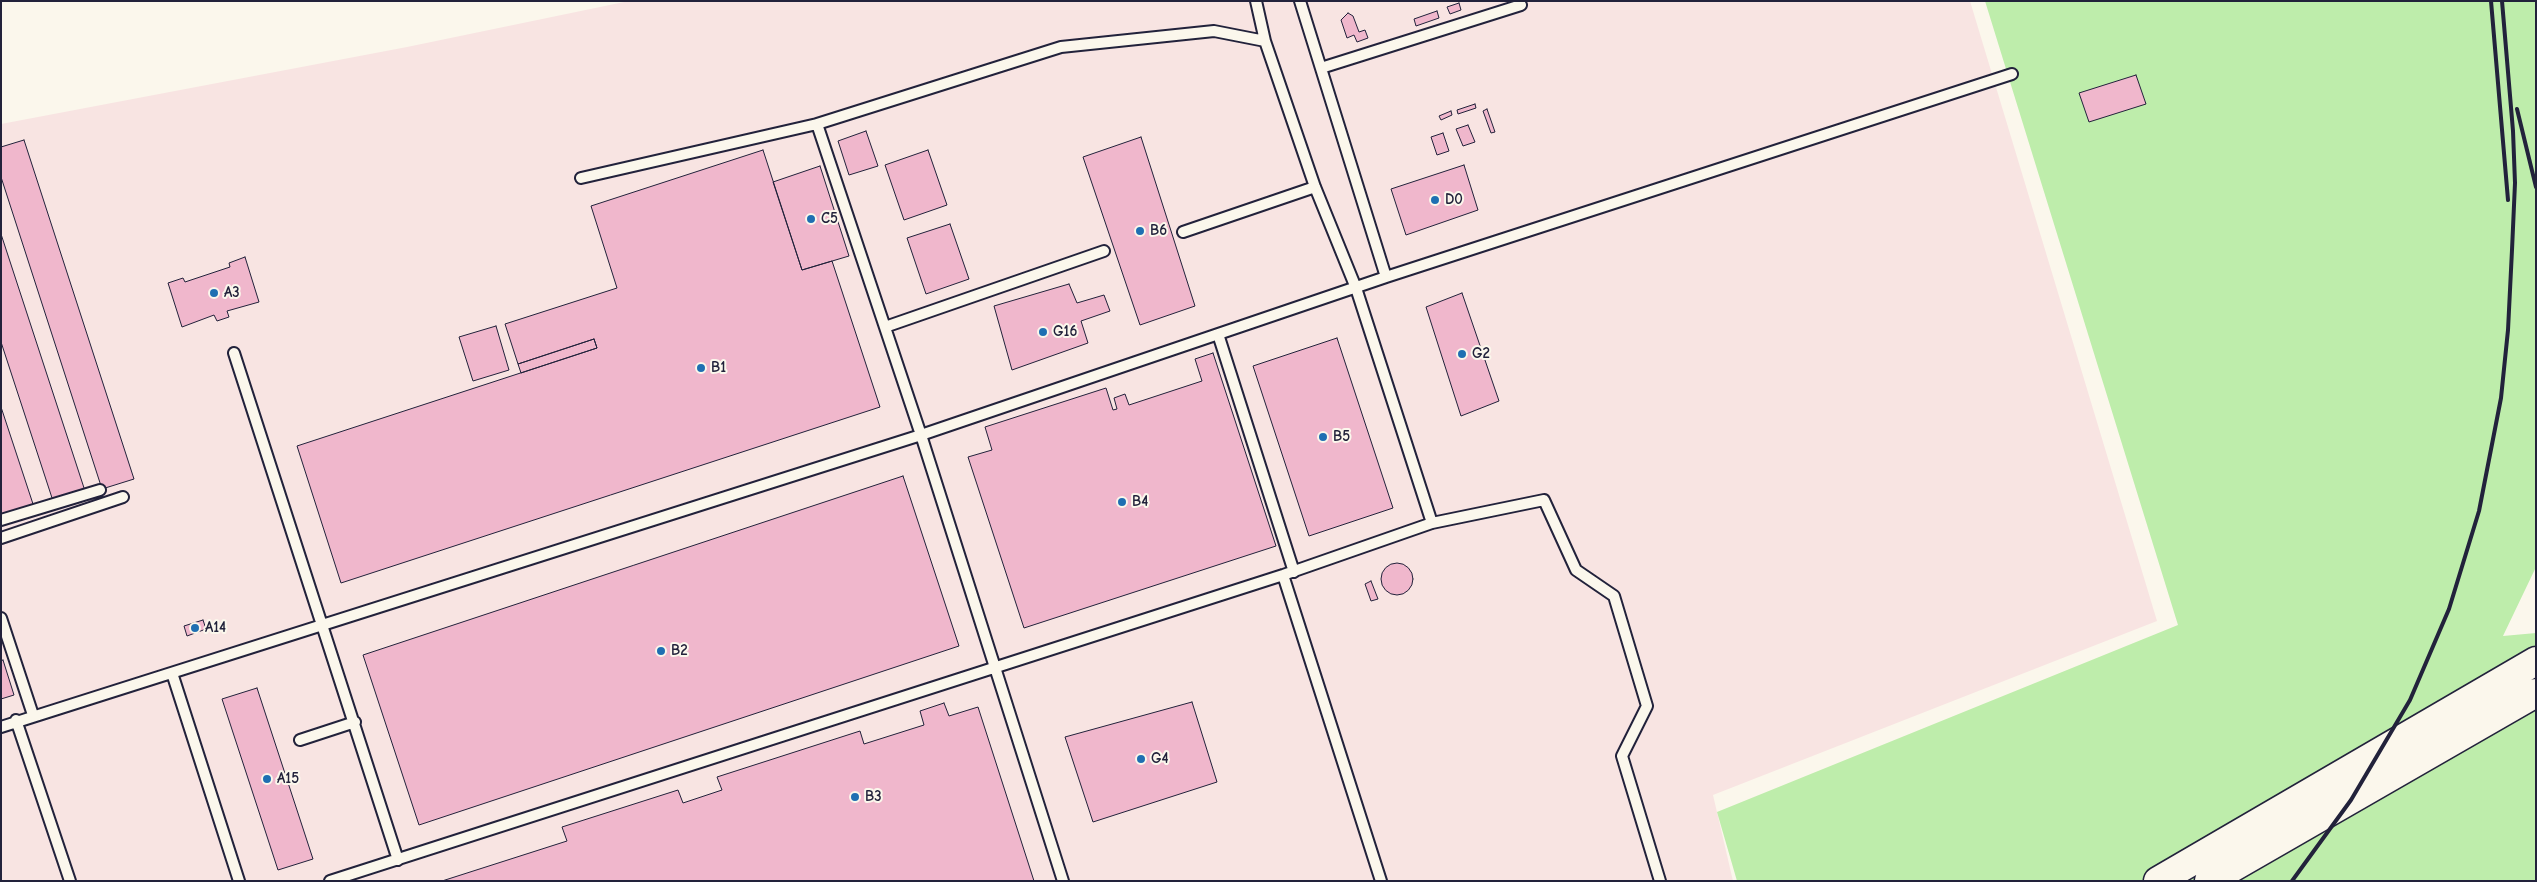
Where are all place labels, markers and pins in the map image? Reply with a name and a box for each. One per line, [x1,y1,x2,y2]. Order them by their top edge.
place label: D0 [1445,191,1463,209]
marker: D0 [1429,194,1441,206]
place label: C5 [821,210,838,228]
marker: C5 [805,213,817,225]
place label: B6 [1150,222,1167,240]
marker: B6 [1134,225,1146,237]
place label: A3 [224,284,240,302]
marker: A3 [208,287,220,299]
place label: G16 [1053,323,1077,341]
marker: G16 [1037,326,1049,338]
place label: G2 [1472,345,1490,363]
marker: G2 [1456,348,1468,360]
place label: B1 [711,359,726,377]
marker: B1 [695,362,707,374]
place label: B5 [1333,428,1350,446]
marker: B5 [1317,431,1329,443]
place label: B4 [1132,493,1148,511]
marker: B4 [1116,496,1128,508]
place label: A14 [205,619,226,637]
marker: A14 [189,622,201,634]
place label: B2 [671,642,688,660]
marker: B2 [655,645,667,657]
place label: G4 [1151,750,1169,768]
marker: G4 [1135,753,1147,765]
place label: A15 [277,770,299,788]
marker: A15 [261,773,273,785]
place label: B3 [865,788,882,806]
marker: B3 [849,791,861,803]

